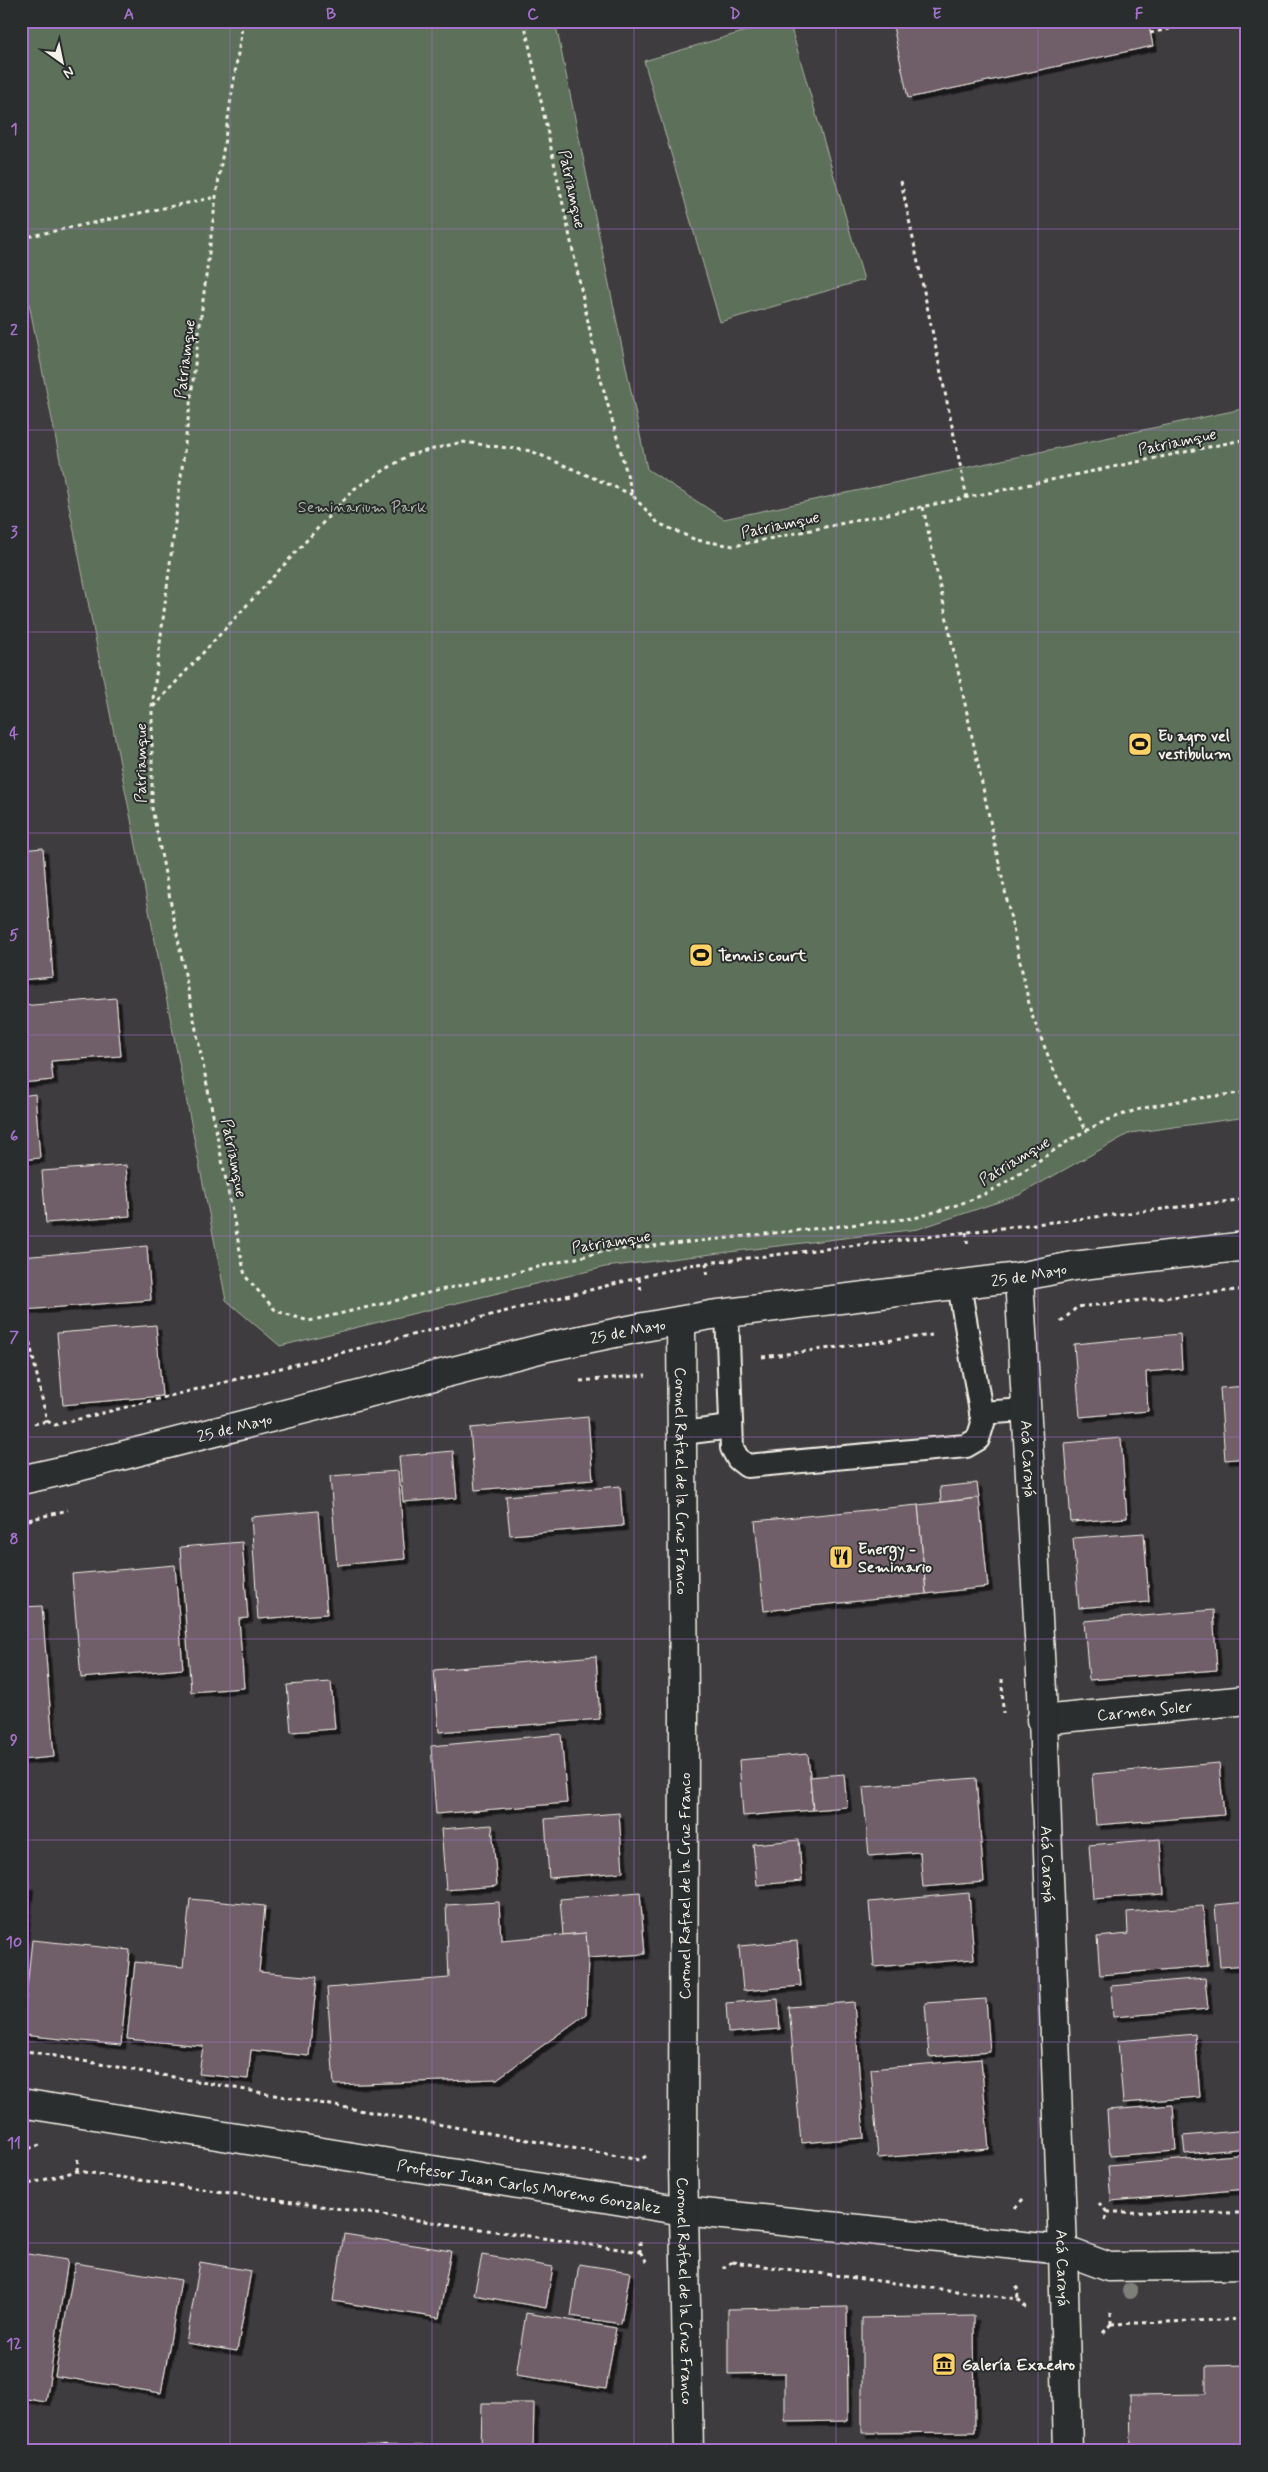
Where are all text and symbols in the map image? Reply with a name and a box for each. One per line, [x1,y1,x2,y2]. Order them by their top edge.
text: A [124,4,134,25]
text: B [326,4,336,25]
text: C [527,4,539,25]
text: D [729,4,741,25]
text: E [932,4,942,25]
text: F [1135,4,1144,25]
north arrow [38,38,88,88]
text: N [60,62,77,82]
text: 1 [10,119,18,140]
street label: Patriamque [553,148,590,230]
street label: Patriamque [170,318,201,400]
text: 2 [10,320,18,341]
street label: Patriamque [1136,424,1218,461]
park label: Seminarium Park [298,497,426,518]
street label: Patriamque [739,507,821,544]
text: 3 [10,522,18,543]
text: 4 [9,723,19,744]
street label: Patriamque [131,723,152,803]
place label: Eu agro vel vestibulum [1158,726,1231,765]
sports icon: Eu agro vel vestibulum [1127,731,1153,757]
text: 5 [9,925,19,946]
sports icon: Tennis court [688,942,714,968]
place label: Tennis court [718,946,807,967]
street label: Patriamque [216,1117,251,1199]
text: 6 [10,1126,18,1147]
street label: Patriamque [975,1132,1054,1191]
street label: Patriamque [570,1226,652,1259]
street label: 25 de Mayo [990,1259,1069,1292]
street label: 25 de Mayo [588,1314,667,1350]
text: 7 [9,1327,19,1348]
street label: Coronel Rafael de la Cruz Franco [669,1367,692,1595]
street label: 25 de Mayo [195,1409,275,1448]
street label: Acá Carayá [1015,1420,1040,1498]
text: 8 [9,1529,19,1550]
place label: Energy - Seminario [858,1539,932,1578]
restaurant icon: Energy - Seminario [828,1544,854,1570]
street label: Carmen Soler [1096,1696,1194,1727]
text: 9 [10,1730,18,1751]
street label: Coronel Rafael de la Cruz Franco [675,1772,696,2000]
street label: Acá Carayá [1035,1825,1059,1903]
text: 10 [6,1932,22,1953]
text: 11 [7,2133,21,2154]
street label: Profesor Juan Carlos Moreno Gonzalez [395,2155,663,2219]
street label: Coronel Rafael de la Cruz Franco [671,2177,697,2405]
street label: Acá Carayá [1050,2229,1073,2307]
text: 12 [6,2334,22,2355]
museum icon: Galería Exaedro [931,2351,957,2377]
place label: Galería Exaedro [962,2355,1075,2376]

